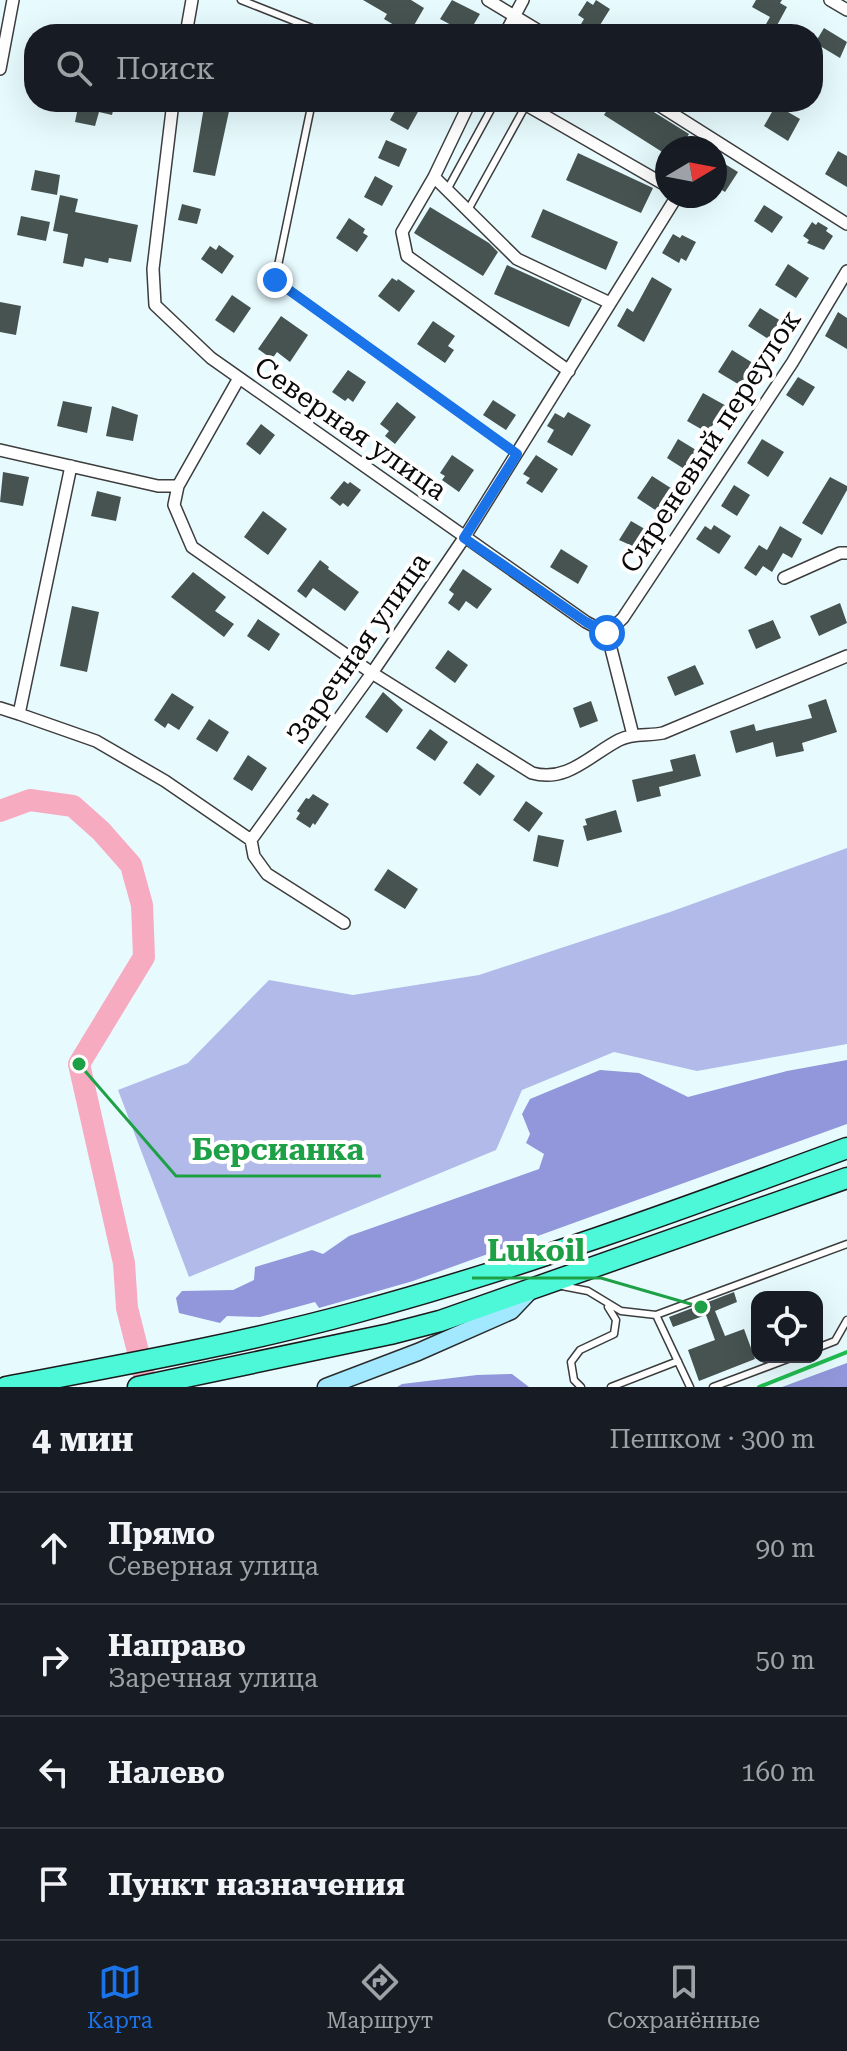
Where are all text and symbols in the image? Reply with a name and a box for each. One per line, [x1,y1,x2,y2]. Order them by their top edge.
search box [24,24,823,112]
icon: search [52,46,96,90]
text: Поиск [116,51,215,86]
north arrow [655,136,727,208]
route end [257,262,293,298]
street label: Сиреневый переулок [613,304,808,579]
street label: Северная улица [248,350,453,507]
street label: Заречная улица [280,546,437,750]
route start [589,615,625,651]
callout: Берсианка [176,1122,381,1176]
text: Берсианка [192,1132,365,1167]
callout: Lukoil [472,1224,601,1278]
text: Lukoil [487,1233,585,1268]
map controls [751,1291,823,1363]
button: locate [751,1291,823,1363]
text: 4 мин [32,1419,134,1459]
text: Пешком · 300 m [609,1424,815,1454]
text: Прямо [108,1516,215,1551]
icon: ahead [32,1526,76,1570]
text: 90 m [756,1533,815,1563]
text: Северная улица [108,1551,319,1581]
text: Направо [108,1628,246,1663]
icon: right [32,1638,76,1682]
text: 50 m [756,1645,815,1675]
text: Заречная улица [108,1663,318,1693]
icon: left [32,1750,76,1794]
text: Налево [108,1755,225,1790]
text: 160 m [741,1757,815,1787]
icon: arrive [32,1862,76,1906]
text: Пункт назначения [108,1867,405,1902]
tab: Карта [87,1960,153,2033]
tab: Маршрут [327,1960,433,2033]
tab: Сохранённые [607,1960,760,2033]

